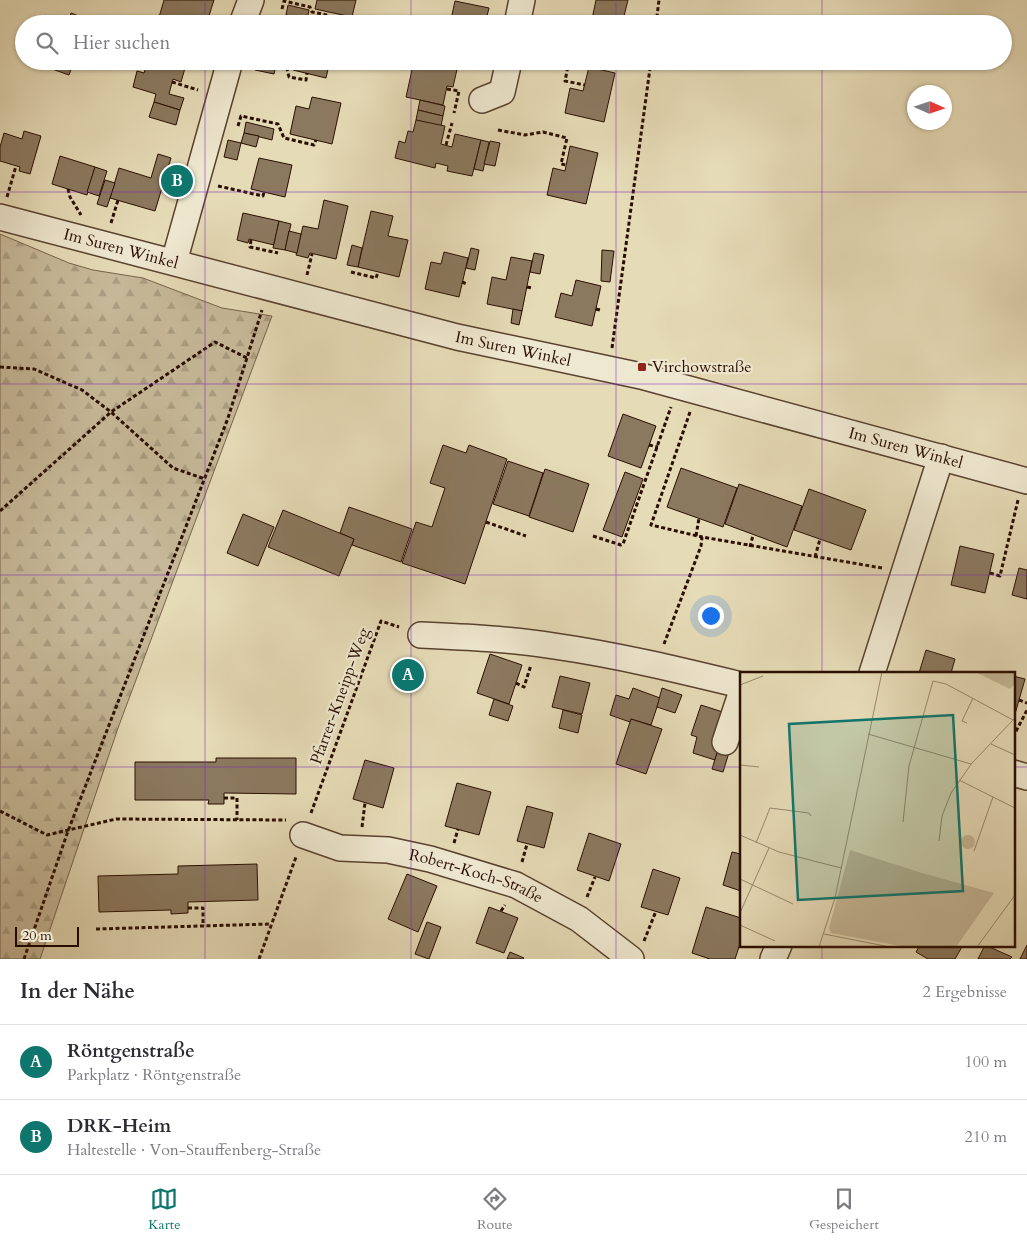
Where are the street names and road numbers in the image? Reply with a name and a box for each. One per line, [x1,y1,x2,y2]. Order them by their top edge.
street label: Im Suren Winkel [61,223,181,274]
street label: Im Suren Winkel [453,326,573,372]
street label: Im Suren Winkel [846,422,966,474]
street label: Pfarrer-Kneipp-Weg [305,625,375,767]
street label: Robert-Koch-Straße [407,844,547,908]

